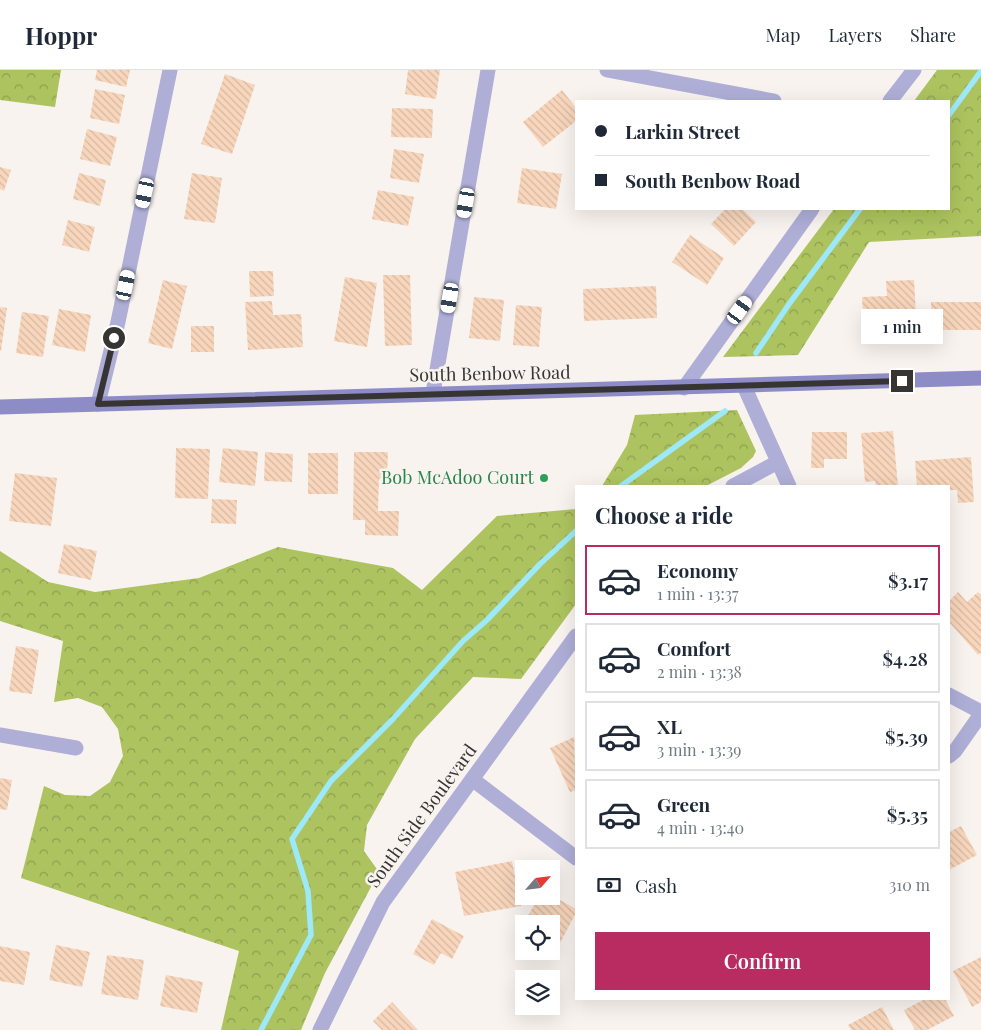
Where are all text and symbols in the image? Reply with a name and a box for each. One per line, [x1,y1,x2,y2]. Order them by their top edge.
text: Hoppr [25,19,97,51]
text: Map [765,23,800,47]
text: Layers [828,23,882,47]
text: Share [910,23,956,47]
text: Larkin Street [625,118,740,144]
text: South Benbow Road [625,167,800,193]
car [134,177,155,209]
car [456,187,475,219]
car [115,269,136,301]
car [440,282,459,314]
car [725,293,754,327]
callout: 1 min [861,308,943,344]
text: 1 min [883,316,921,337]
route start [103,327,125,349]
street label: South Benbow Road [409,360,571,386]
route end [891,370,913,392]
place label: Bob McAdoo Court [381,465,535,489]
marker: Bob McAdoo Court [538,472,550,484]
text: Choose a ride [595,500,733,530]
text: Economy [657,557,738,583]
icon: car [597,558,642,603]
text: $3.17 [888,567,928,593]
text: 1 min · 13:37 [657,583,738,604]
text: Comfort [657,635,731,661]
icon: car [597,636,642,681]
text: $4.28 [883,645,928,671]
text: 2 min · 13:38 [657,661,742,682]
text: XL [657,713,682,739]
icon: car [597,714,642,759]
text: $5.39 [885,723,928,749]
street label: South Side Boulevard [361,738,482,892]
text: 3 min · 13:39 [657,739,741,760]
text: Green [657,791,710,817]
icon: car [597,792,642,837]
text: $5.35 [887,801,928,827]
text: 4 min · 13:40 [657,817,744,838]
north arrow [515,860,560,905]
map controls [515,860,560,1015]
icon: cash [595,871,623,899]
text: Cash [635,872,677,898]
text: 310 m [889,874,930,895]
button: locate [515,915,560,960]
button: Confirm [595,932,930,990]
button: layers [515,970,560,1015]

